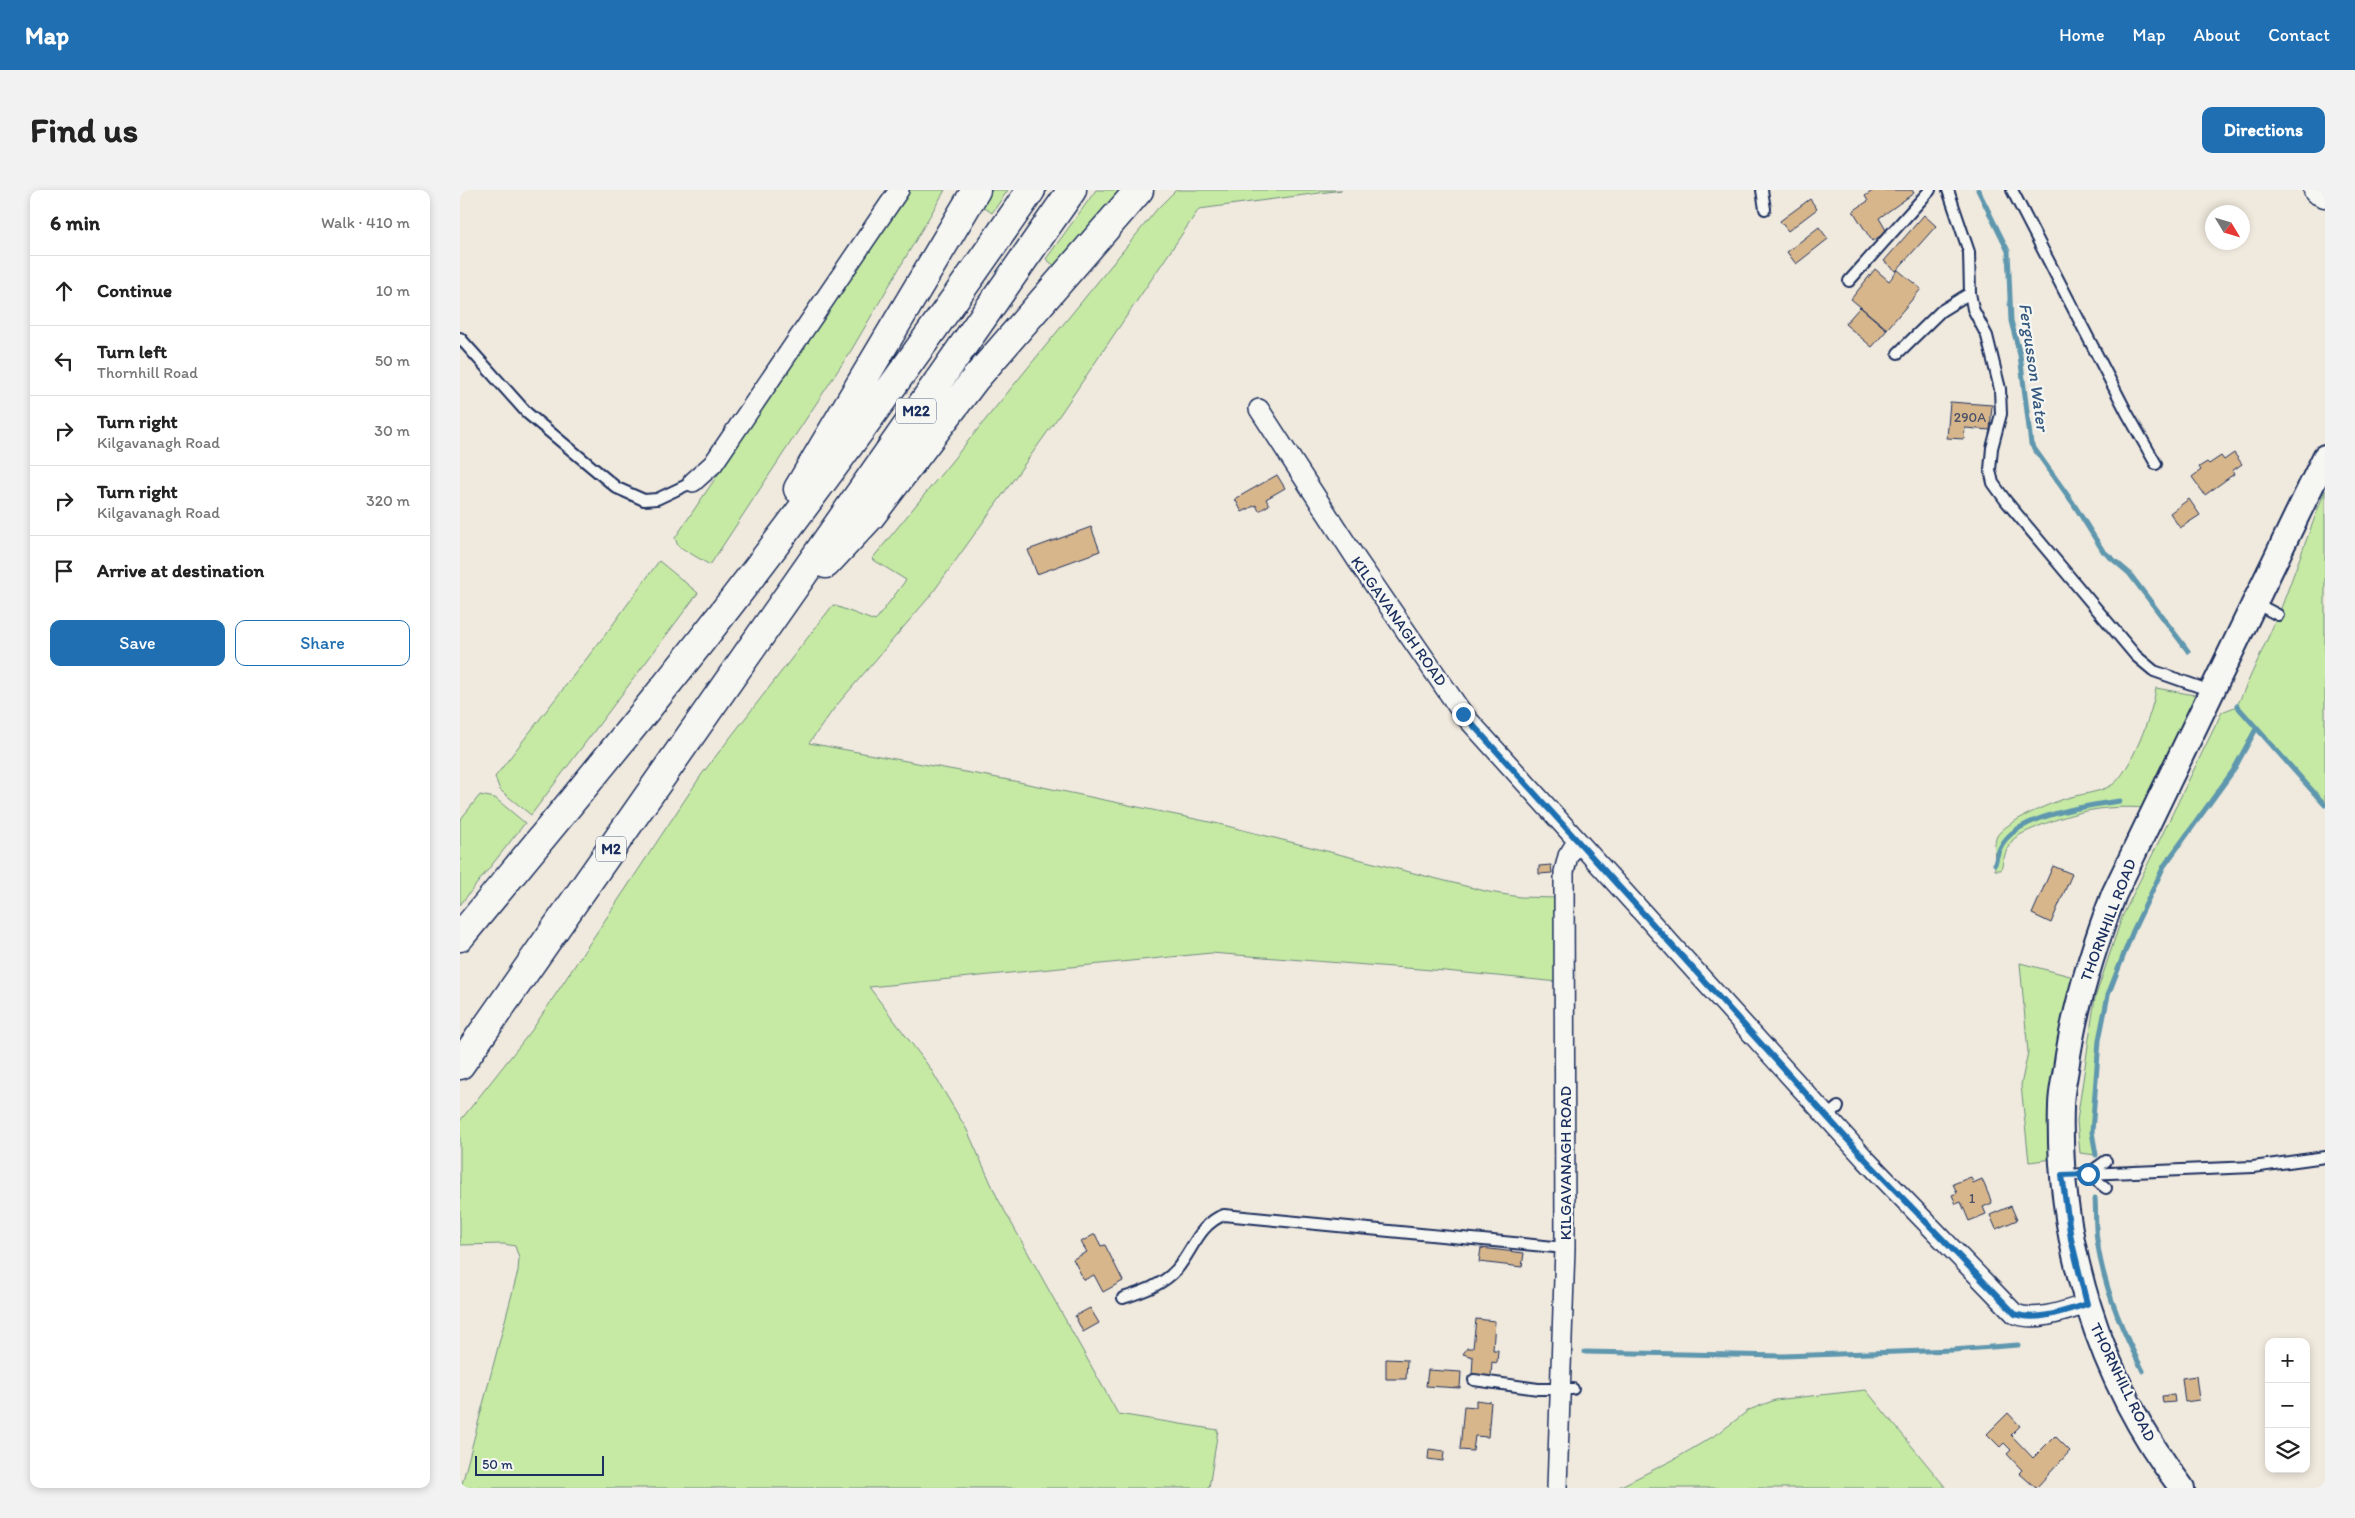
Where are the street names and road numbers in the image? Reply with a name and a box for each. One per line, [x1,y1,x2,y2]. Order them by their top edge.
road number: M22 [896,398,936,424]
street label: KILGAVANAGH ROAD [1347,552,1451,690]
road number: M2 [596,836,626,862]
street label: THORNHILL ROAD [2076,856,2140,984]
street label: KILGAVANAGH ROAD [1556,1086,1575,1240]
street label: THORNHILL ROAD [2086,1320,2160,1444]

